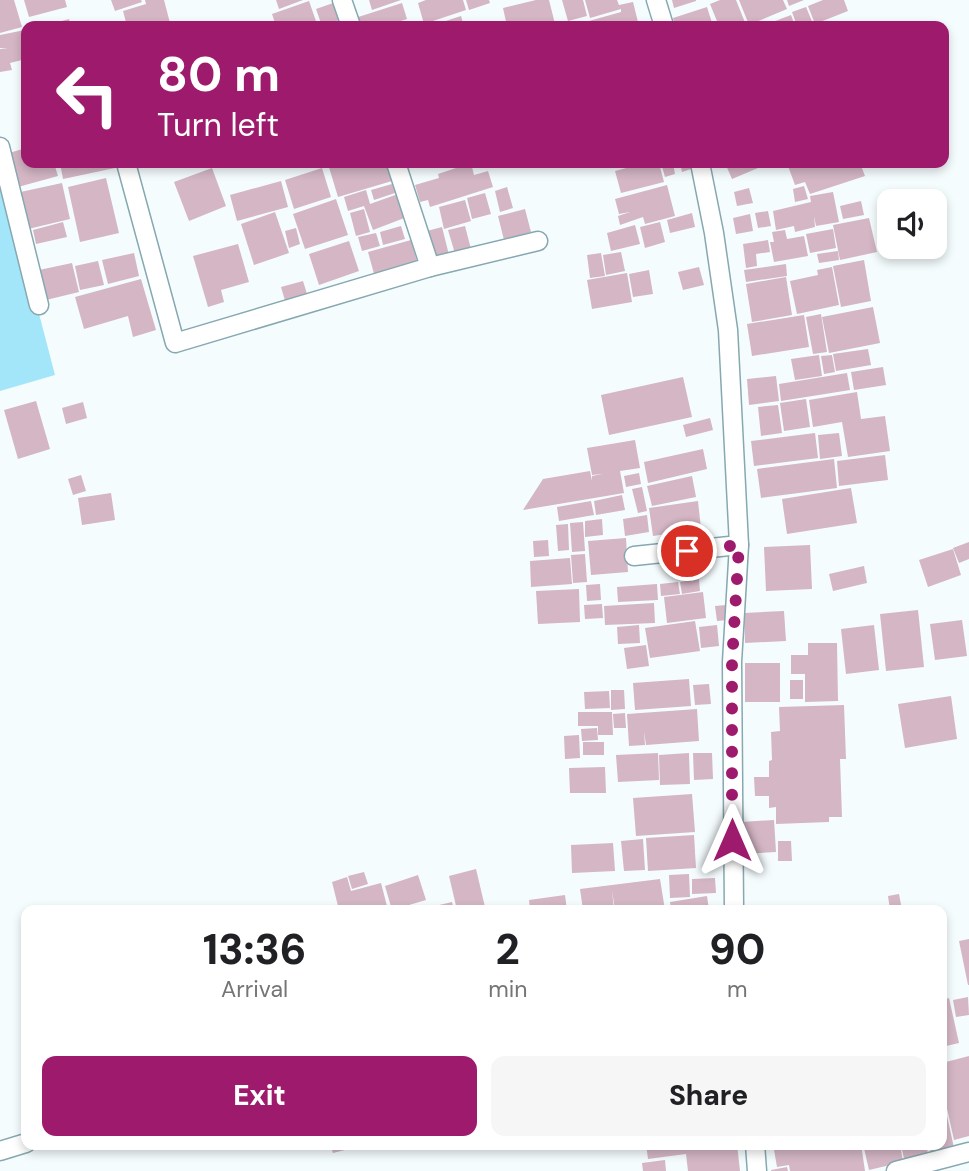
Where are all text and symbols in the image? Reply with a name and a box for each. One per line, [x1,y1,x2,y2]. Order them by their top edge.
text: 80 m [157,42,280,106]
icon: left [42,49,133,140]
text: Turn left [157,104,279,146]
map controls [877,189,947,259]
button: sound [877,189,947,259]
pin [657,521,717,581]
icon: arrive [668,532,706,570]
position arrow [695,803,769,877]
text: 13:36 [203,922,306,977]
text: 2 [496,922,520,977]
text: 90 [709,922,765,977]
text: Arrival [221,974,288,1004]
text: min [488,974,527,1004]
text: m [727,974,747,1004]
button: Exit [42,1056,477,1136]
button: Share [491,1056,926,1136]

